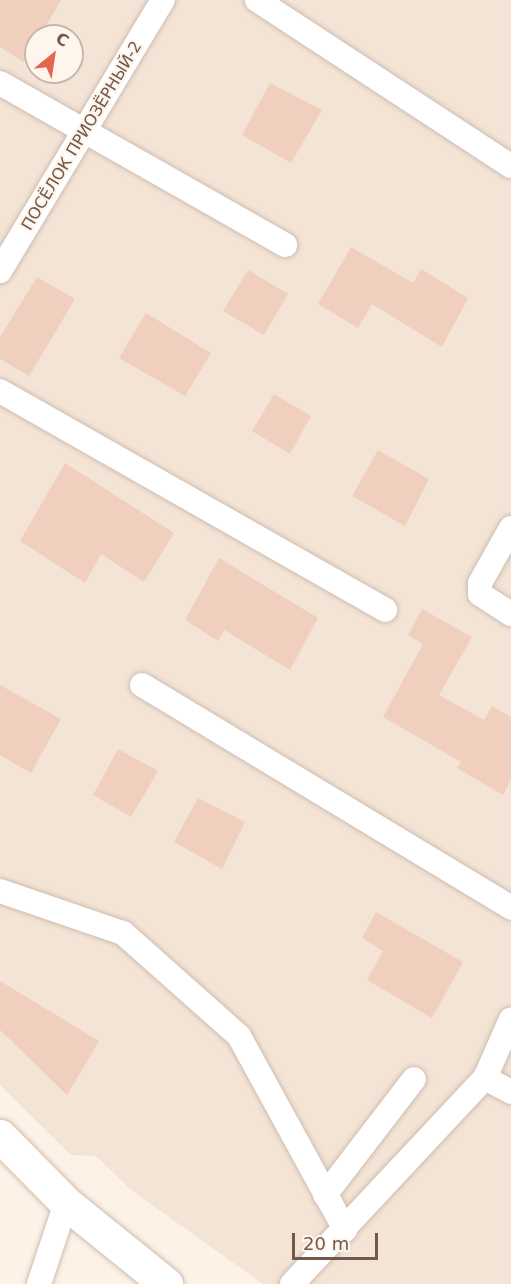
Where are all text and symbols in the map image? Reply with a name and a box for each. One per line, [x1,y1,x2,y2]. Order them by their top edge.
north arrow [24,24,84,84]
street label: ПОСЁЛОК ПРИОЗЁРНЫЙ-2 [18,38,146,234]
scale bar [295,1221,380,1259]
text: 20 m [303,1233,349,1254]

